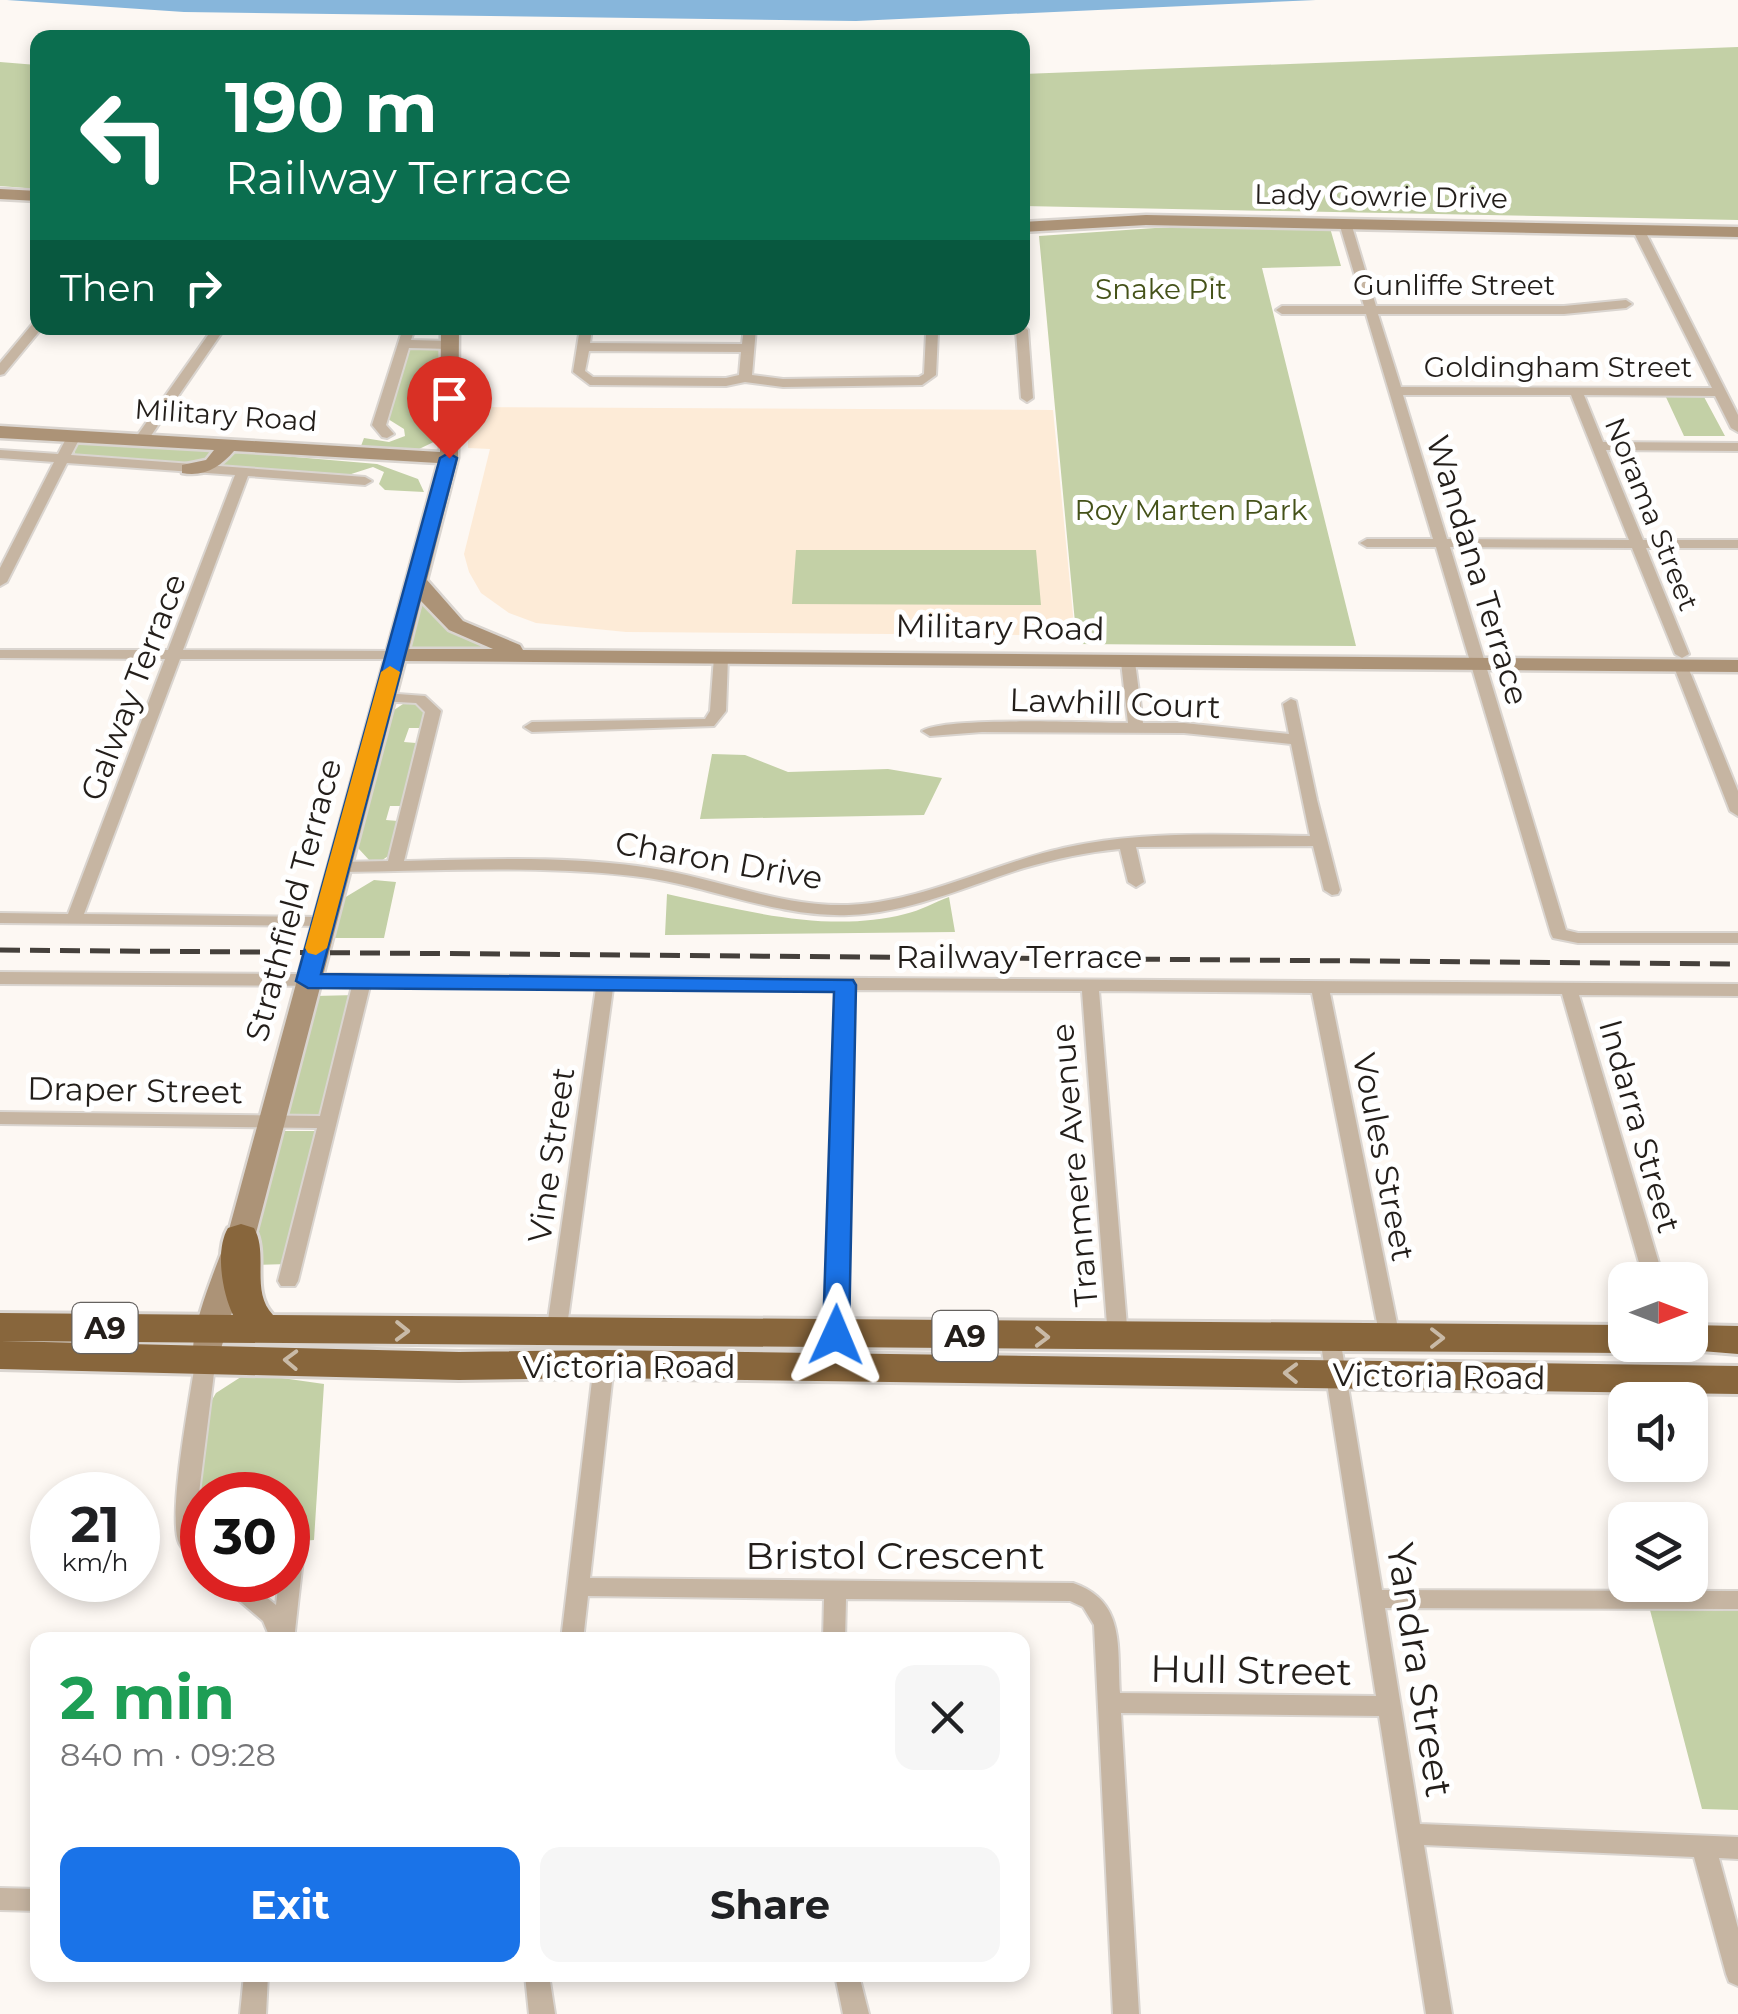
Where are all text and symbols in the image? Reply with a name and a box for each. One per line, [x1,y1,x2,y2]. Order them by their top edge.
text: 190 m [225,64,438,150]
icon: left [60,70,190,200]
text: Railway Terrace [225,150,572,205]
street label: Lady Gowrie Drive [1254,177,1508,215]
icon: right [176,260,231,315]
text: Then [60,264,156,311]
street label: Gunliffe Street [1353,268,1555,302]
park label: Snake Pit [1095,272,1227,306]
street label: Goldingham Street [1424,350,1692,384]
pin [407,356,492,459]
icon: arrive [422,371,477,426]
street label: Military Road [133,392,319,438]
street label: Norama Street [1598,413,1706,615]
street label: Wandana Terrace [1418,431,1538,709]
park label: Roy Marten Park [1075,493,1308,527]
street label: Galway Terrace [72,568,194,806]
street label: Military Road [895,606,1105,648]
street label: Lawhill Court [1009,680,1221,726]
street label: Strathfield Terrace [236,754,350,1046]
street label: Charon Drive [612,823,826,897]
street label: Railway Terrace [896,937,1142,976]
street label: Indarra Street [1591,1015,1689,1237]
street label: Tranmere Avenue [1042,1022,1106,1308]
street label: Voules Street [1345,1050,1423,1264]
street label: Vine Street [519,1065,583,1245]
street label: Draper Street [27,1069,243,1111]
north arrow [1608,1262,1708,1362]
map controls [1608,1262,1708,1602]
position arrow [784,1283,888,1387]
road number: A9 [72,1303,138,1353]
road number: A9 [932,1311,998,1361]
one-way arrow [396,1320,411,1342]
one-way arrow [1036,1326,1051,1348]
one-way arrow [1430,1327,1446,1349]
street label: Victoria Road [522,1347,736,1386]
one-way arrow [283,1350,299,1371]
street label: Victoria Road [1332,1355,1546,1397]
one-way arrow [1282,1362,1298,1384]
button: sound [1608,1382,1708,1482]
speed limit sign: 30 [180,1472,310,1602]
text: 21 [70,1494,120,1555]
button: layers [1608,1502,1708,1602]
street label: Bristol Crescent [745,1532,1045,1579]
street label: Yandra Street [1377,1540,1463,1800]
text: km/h [62,1547,128,1577]
street label: Hull Street [1150,1645,1352,1695]
text: 2 min [60,1661,235,1734]
button: close [895,1665,1000,1770]
text: 840 m · 09:28 [60,1735,276,1774]
button: Exit [60,1847,520,1962]
button: Share [540,1847,1000,1962]

